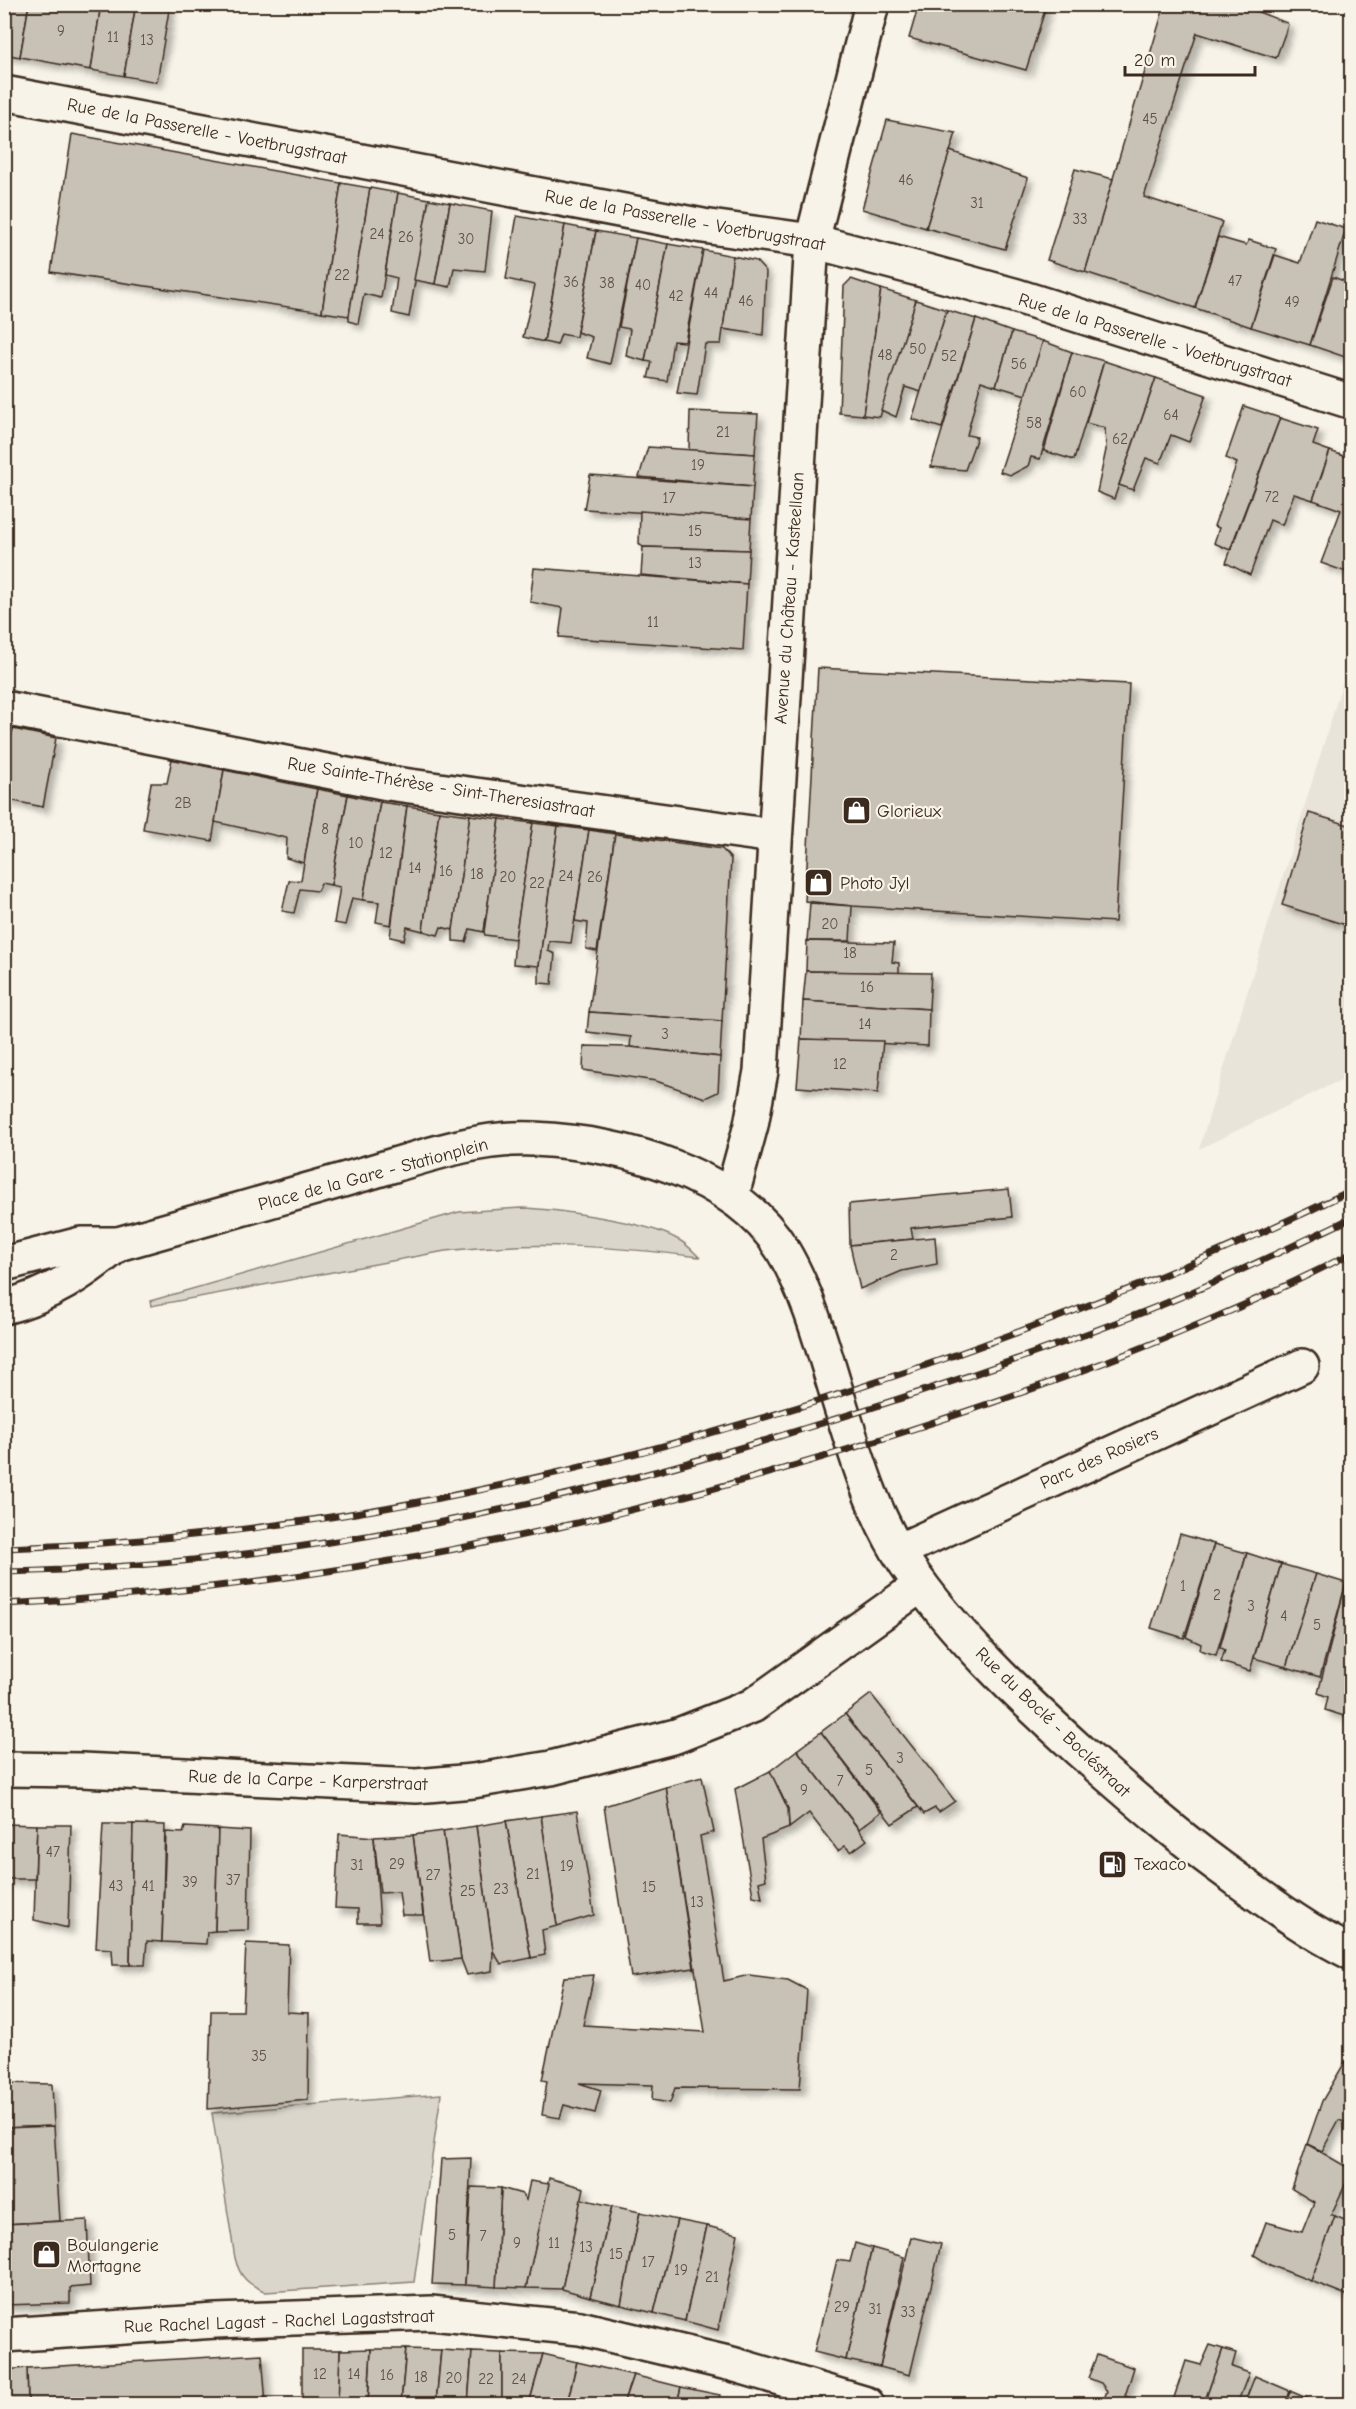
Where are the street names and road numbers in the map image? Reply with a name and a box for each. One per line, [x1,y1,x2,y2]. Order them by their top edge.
street label: Rue de la Passerelle - Voetbrugstraat [65,94,349,169]
street label: Rue de la Passerelle - Voetbrugstraat [543,185,828,256]
street label: Rue de la Passerelle - Voetbrugstraat [1016,289,1295,392]
street label: Avenue du Château - Kasteellaan [770,471,809,725]
street label: Rue Sainte-Thérèse - Sint-Theresiastraat [286,753,597,822]
street label: Place de la Gare - Stationplein [256,1134,490,1215]
street label: Parc des Rosiers [1037,1423,1162,1494]
street label: Rue du Boclé - Bocléstraat [971,1643,1135,1802]
street label: Rue de la Carpe - Karperstraat [188,1766,429,1795]
street label: Rue Rachel Lagast - Rachel Lagaststraat [124,2306,435,2337]

